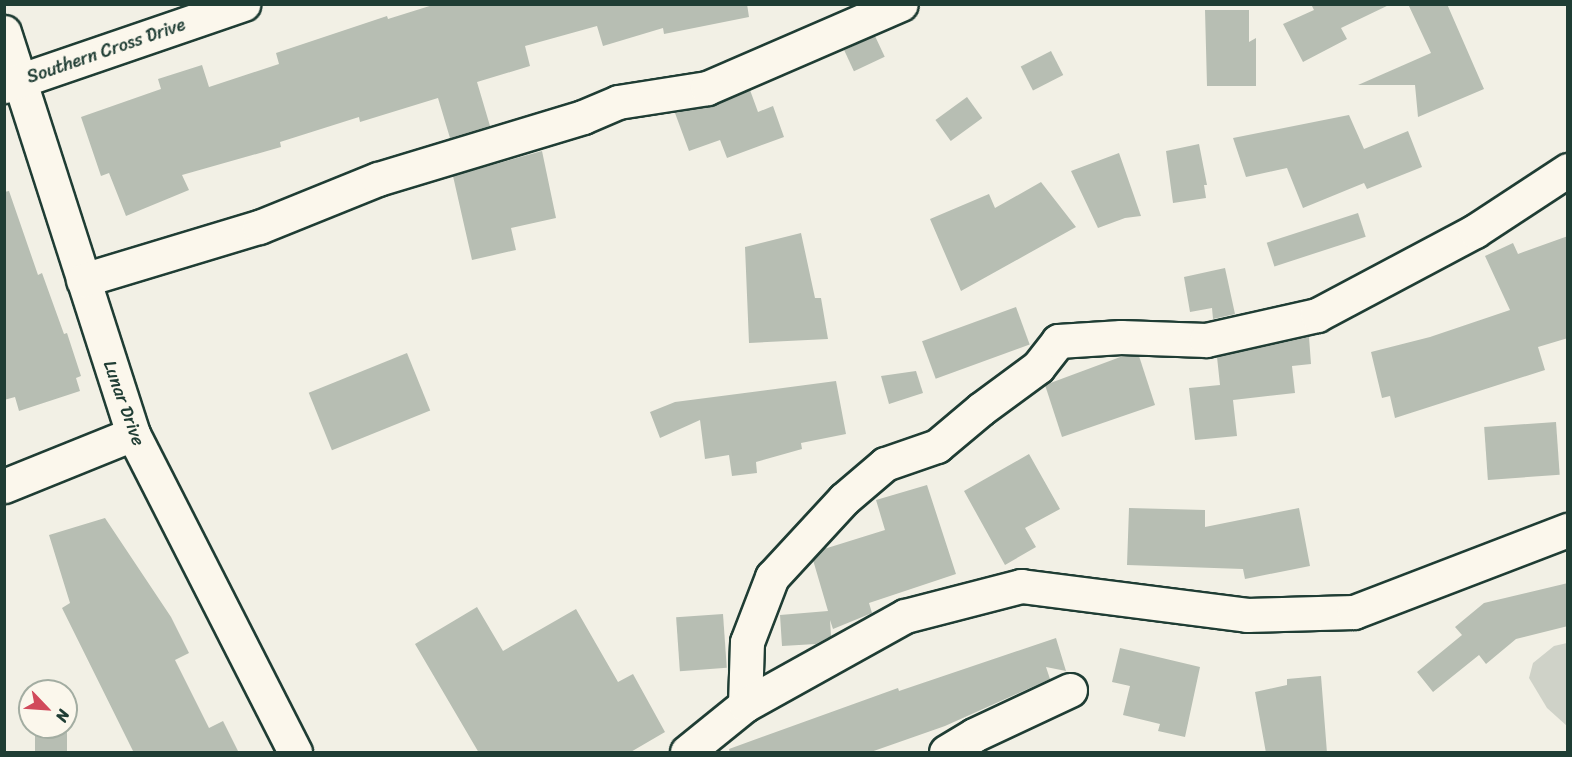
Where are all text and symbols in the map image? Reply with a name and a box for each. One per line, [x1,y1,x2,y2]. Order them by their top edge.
street label: Southern Cross Drive [24,14,188,88]
street label: Lunar Drive [99,357,149,449]
north arrow [18,679,78,739]
text: N [47,705,78,727]

